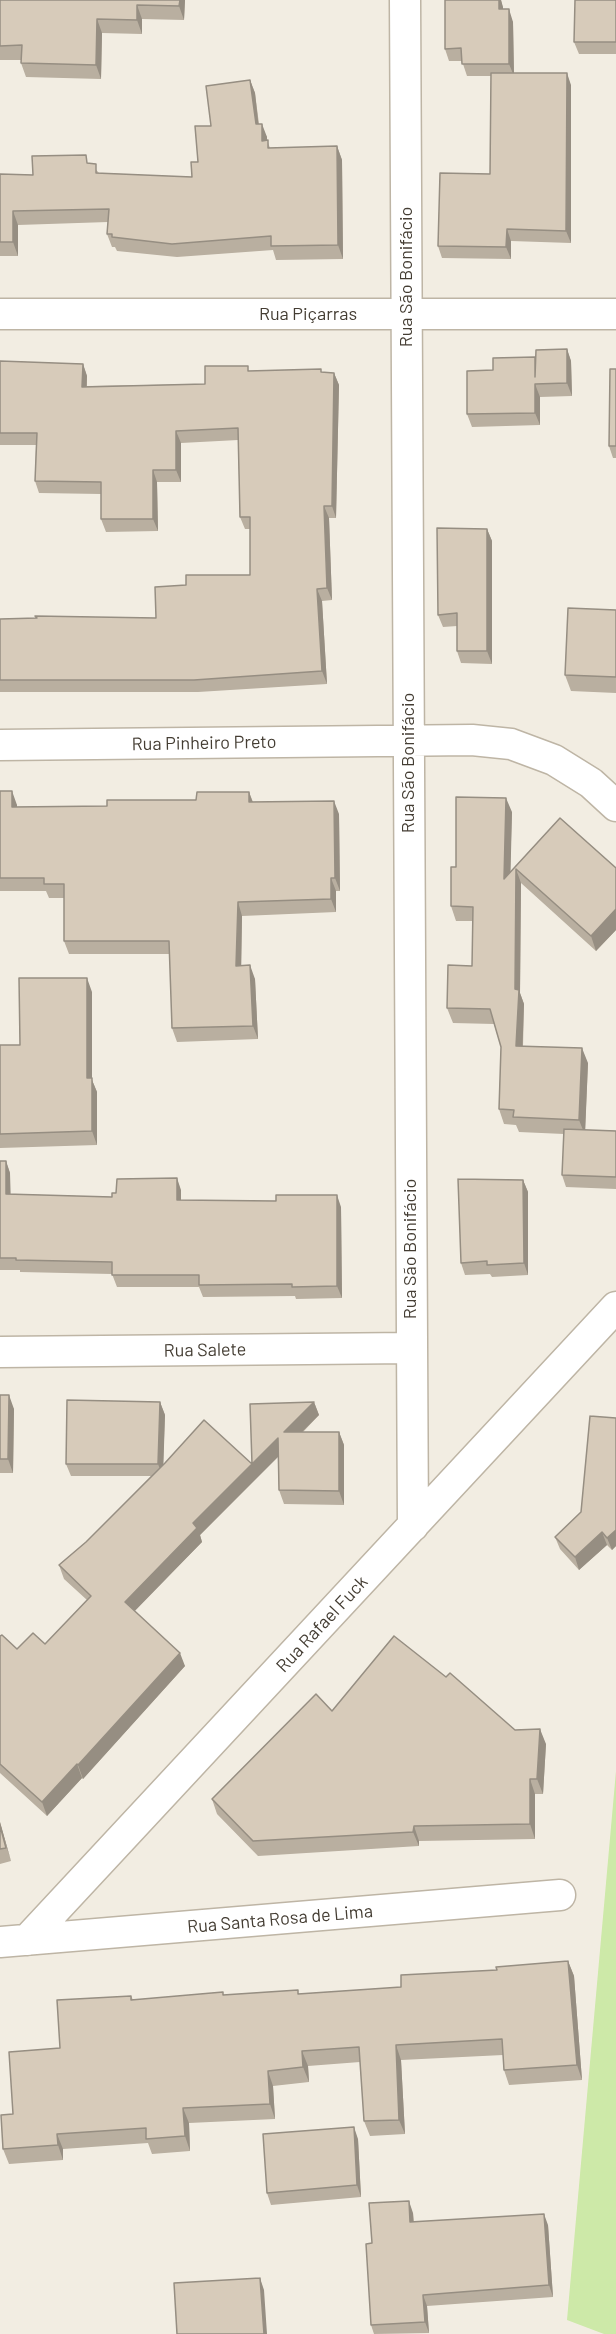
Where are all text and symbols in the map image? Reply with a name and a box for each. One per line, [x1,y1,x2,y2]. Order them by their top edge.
street label: Rua São Bonifácio [395,207,417,347]
street label: Rua Piçarras [259,303,357,325]
street label: Rua São Bonifácio [397,693,419,833]
street label: Rua Pinheiro Preto [131,731,277,755]
street label: Rua São Bonifácio [399,1179,421,1319]
street label: Rua Salete [164,1338,246,1362]
street label: Rua Rafael Fuck [272,1571,372,1677]
street label: Rua Santa Rosa de Lima [186,1900,374,1938]

